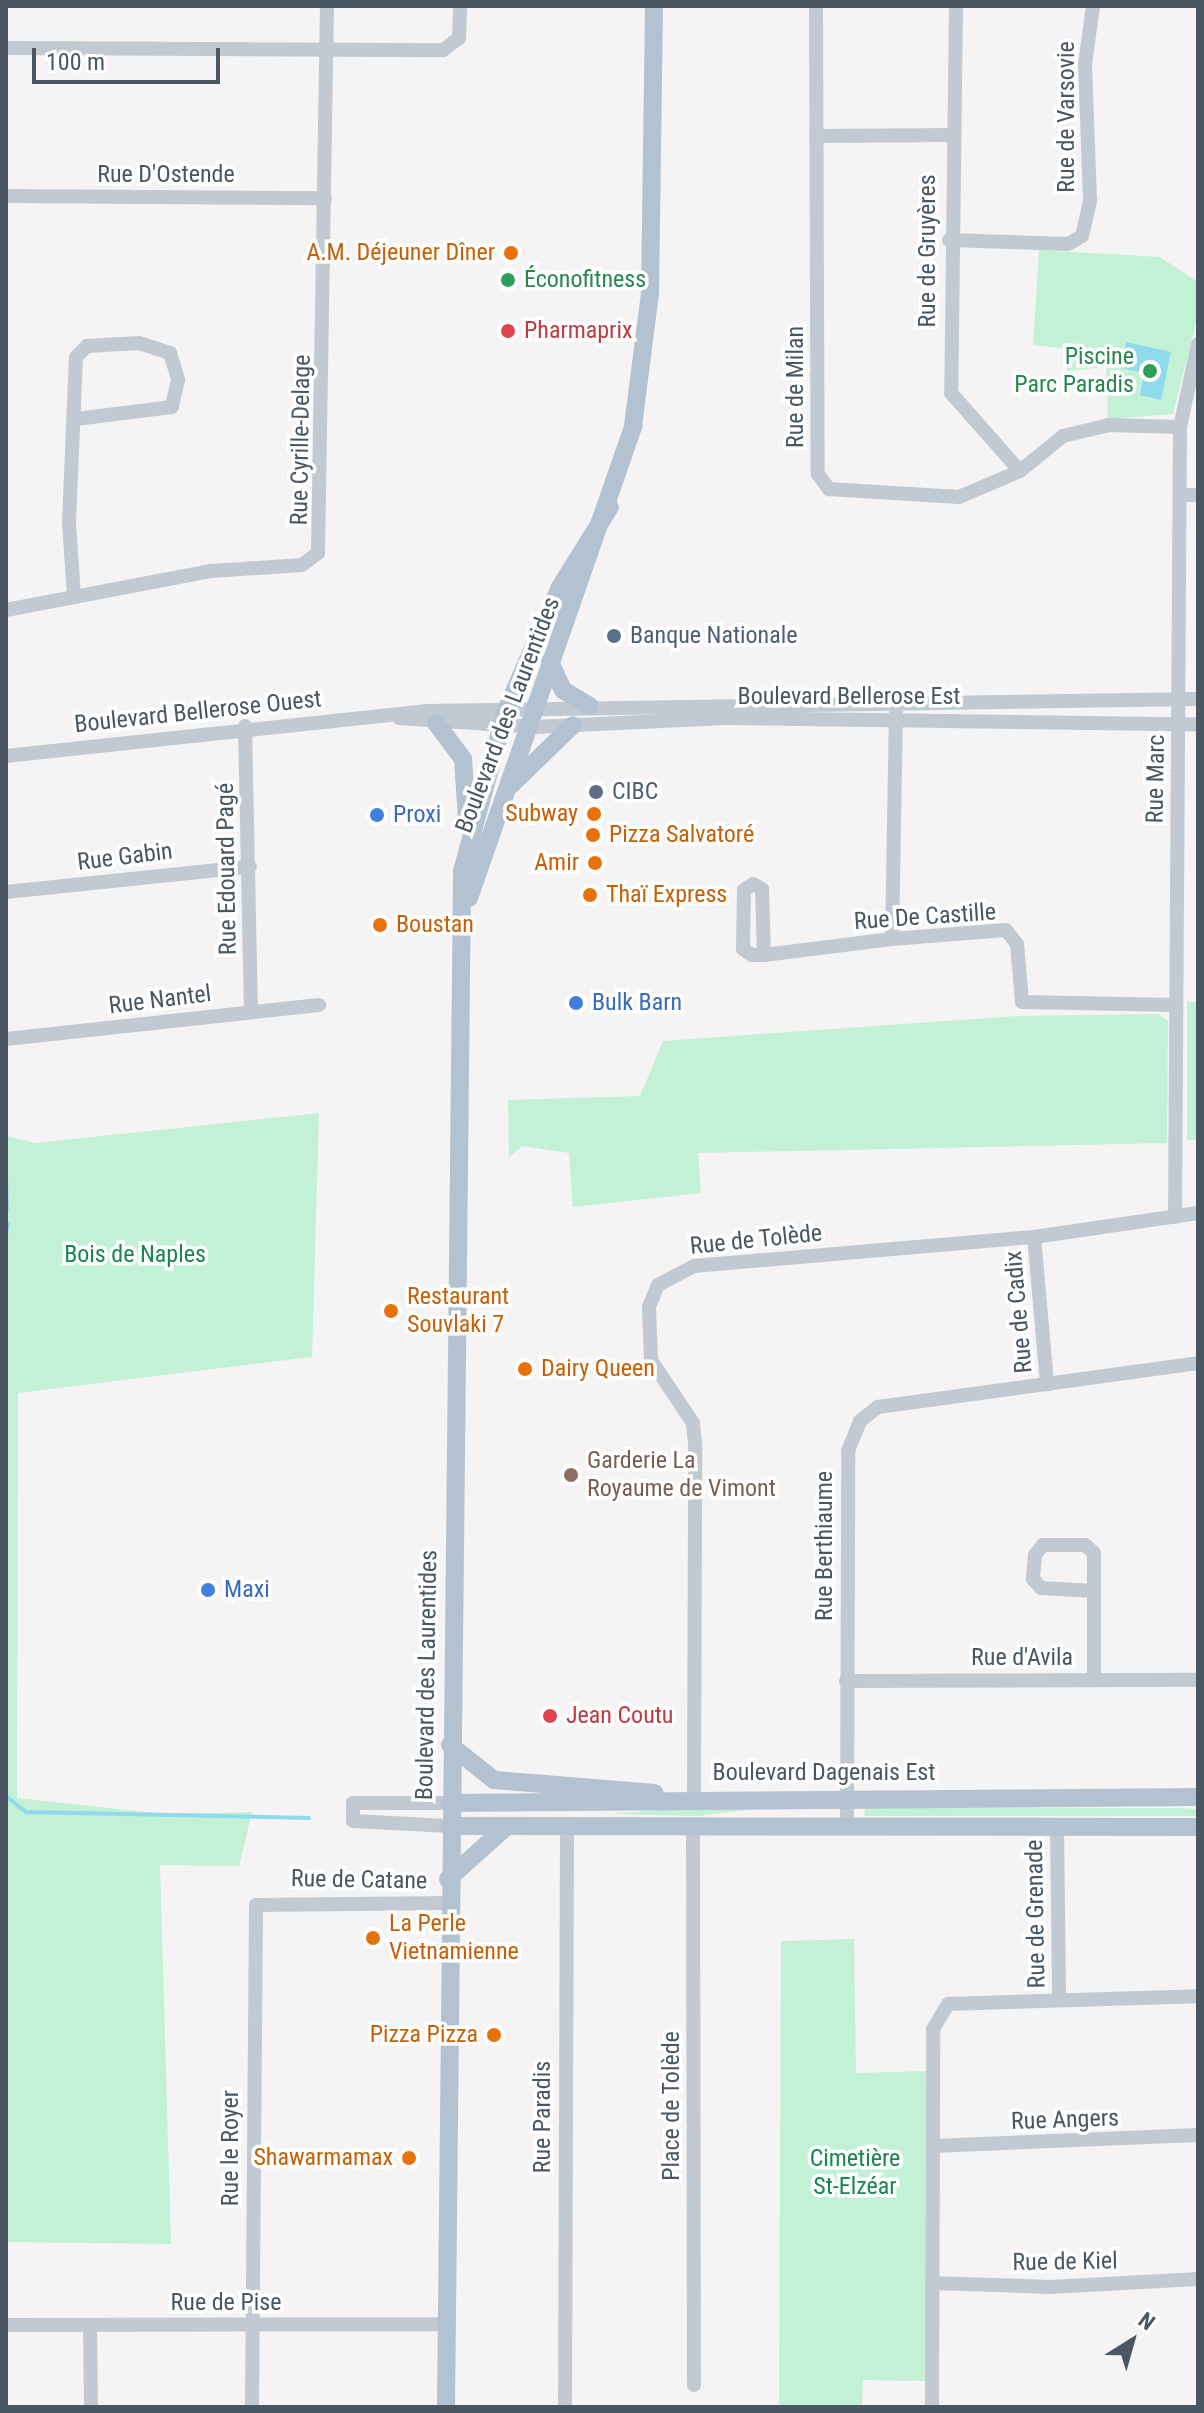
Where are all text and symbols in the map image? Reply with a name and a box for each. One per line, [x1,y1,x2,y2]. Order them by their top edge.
scale bar [36,32,224,82]
street label: Rue de Varsovie [1053,41,1081,193]
text: 100 m [46,48,105,76]
street label: Rue D'Ostende [97,161,235,189]
street label: Rue de Gruyères [914,174,942,328]
place label: A.M. Déjeuner Dîner [306,239,495,267]
marker: A.M. Déjeuner Dîner [502,244,520,262]
place label: Éconofitness [524,266,646,294]
marker: Éconofitness [499,271,517,289]
place label: Pharmaprix [524,317,632,345]
marker: Pharmaprix [499,322,517,340]
street label: Rue de Milan [782,326,810,448]
place label: Piscine Parc Paradis [1014,343,1134,399]
street label: Rue Cyrille-Delage [285,354,317,526]
marker: Piscine Parc Paradis [1141,362,1159,380]
street label: Boulevard des Laurentides [450,593,566,837]
place label: Banque Nationale [630,622,797,650]
marker: Banque Nationale [605,627,623,645]
street label: Boulevard Bellerose Est [738,683,960,711]
street label: Boulevard Bellerose Ouest [73,685,323,739]
street label: Rue Marc [1141,734,1171,824]
place label: CIBC [612,778,658,806]
street label: Rue Edouard Pagé [211,783,243,955]
marker: CIBC [587,783,605,801]
place label: Subway [505,800,578,828]
place label: Proxi [393,801,441,829]
marker: Subway [585,805,603,823]
marker: Proxi [368,806,386,824]
place label: Pizza Salvatoré [609,821,754,849]
marker: Pizza Salvatoré [584,826,602,844]
street label: Rue Gabin [76,837,174,877]
place label: Amir [534,849,579,877]
marker: Amir [586,854,604,872]
place label: Thaï Express [606,881,727,909]
marker: Thaï Express [581,886,599,904]
street label: Rue De Castille [853,898,997,936]
place label: Boustan [396,911,474,939]
marker: Boustan [371,916,389,934]
street label: Rue Nantel [107,979,213,1021]
place label: Bulk Barn [592,989,682,1017]
marker: Bulk Barn [567,994,585,1012]
street label: Rue de Tolède [688,1219,824,1261]
park label: Bois de Naples [64,1241,206,1269]
street label: Rue de Cadix [999,1250,1039,1374]
place label: Restaurant Souvlaki 7 [407,1283,509,1339]
marker: Restaurant Souvlaki 7 [382,1302,400,1320]
place label: Dairy Queen [541,1355,655,1383]
marker: Dairy Queen [516,1360,534,1378]
place label: Garderie La Royaume de Vimont [587,1447,776,1503]
marker: Garderie La Royaume de Vimont [562,1466,580,1484]
street label: Rue Berthiaume [811,1471,839,1621]
street label: Boulevard des Laurentides [410,1550,444,1800]
place label: Maxi [224,1576,270,1604]
marker: Maxi [199,1581,217,1599]
street label: Rue d'Avila [971,1644,1073,1672]
place label: Jean Coutu [566,1702,673,1730]
marker: Jean Coutu [541,1707,559,1725]
street label: Boulevard Dagenais Est [713,1759,935,1787]
street label: Rue de Grenade [1020,1839,1052,1989]
street label: Rue de Catane [291,1864,427,1896]
place label: La Perle Vietnamienne [389,1910,519,1966]
marker: La Perle Vietnamienne [364,1929,382,1947]
place label: Pizza Pizza [370,2021,478,2049]
marker: Pizza Pizza [485,2026,503,2044]
street label: Place de Tolède [658,2031,686,2181]
street label: Rue Paradis [529,2061,557,2173]
street label: Rue le Royer [217,2090,245,2206]
street label: Rue Angers [1011,2104,1119,2136]
place label: Shawarmamax [253,2144,393,2172]
park label: Cimetière St-Elzéar [810,2145,900,2201]
marker: Shawarmamax [400,2149,418,2167]
street label: Rue de Kiel [1012,2247,1118,2277]
street label: Rue de Pise [171,2289,281,2317]
north arrow [1092,2301,1172,2381]
text: N [1134,2307,1160,2335]

